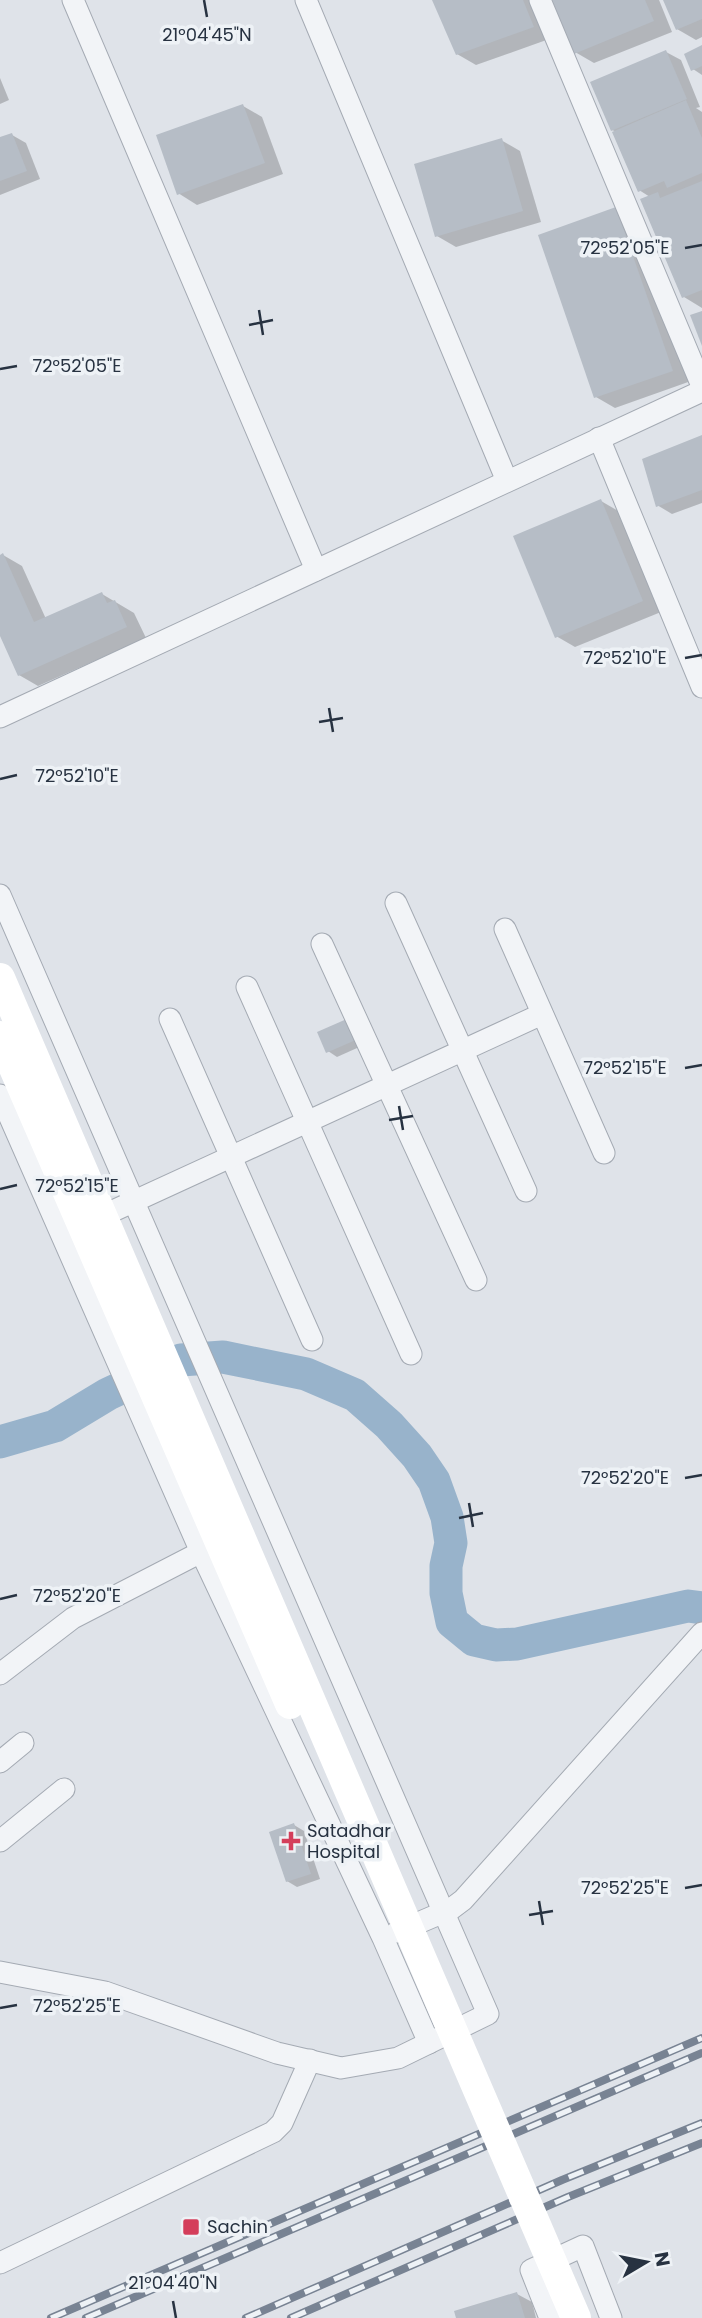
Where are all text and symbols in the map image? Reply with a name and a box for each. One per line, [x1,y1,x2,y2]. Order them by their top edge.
text: 21°04'45"N [162,22,252,47]
text: 72°52'05"E [580,235,670,260]
text: 72°52'05"E [32,353,122,378]
text: 72°52'10"E [583,645,667,670]
text: 72°52'10"E [35,763,119,788]
text: 72°52'15"E [583,1055,667,1080]
text: 72°52'15"E [35,1173,119,1198]
text: 72°52'20"E [581,1465,669,1490]
text: 72°52'20"E [33,1583,121,1608]
place label: Satadhar Hospital [307,1818,391,1864]
marker: Satadhar Hospital [281,1831,301,1851]
text: 72°52'25"E [581,1875,669,1900]
text: 72°52'25"E [33,1993,121,2018]
place label: Sachin [207,2214,268,2239]
marker: Sachin [181,2217,201,2237]
north arrow [611,2227,681,2297]
text: N [648,2250,677,2269]
text: 21°04'40"N [128,2270,218,2295]

